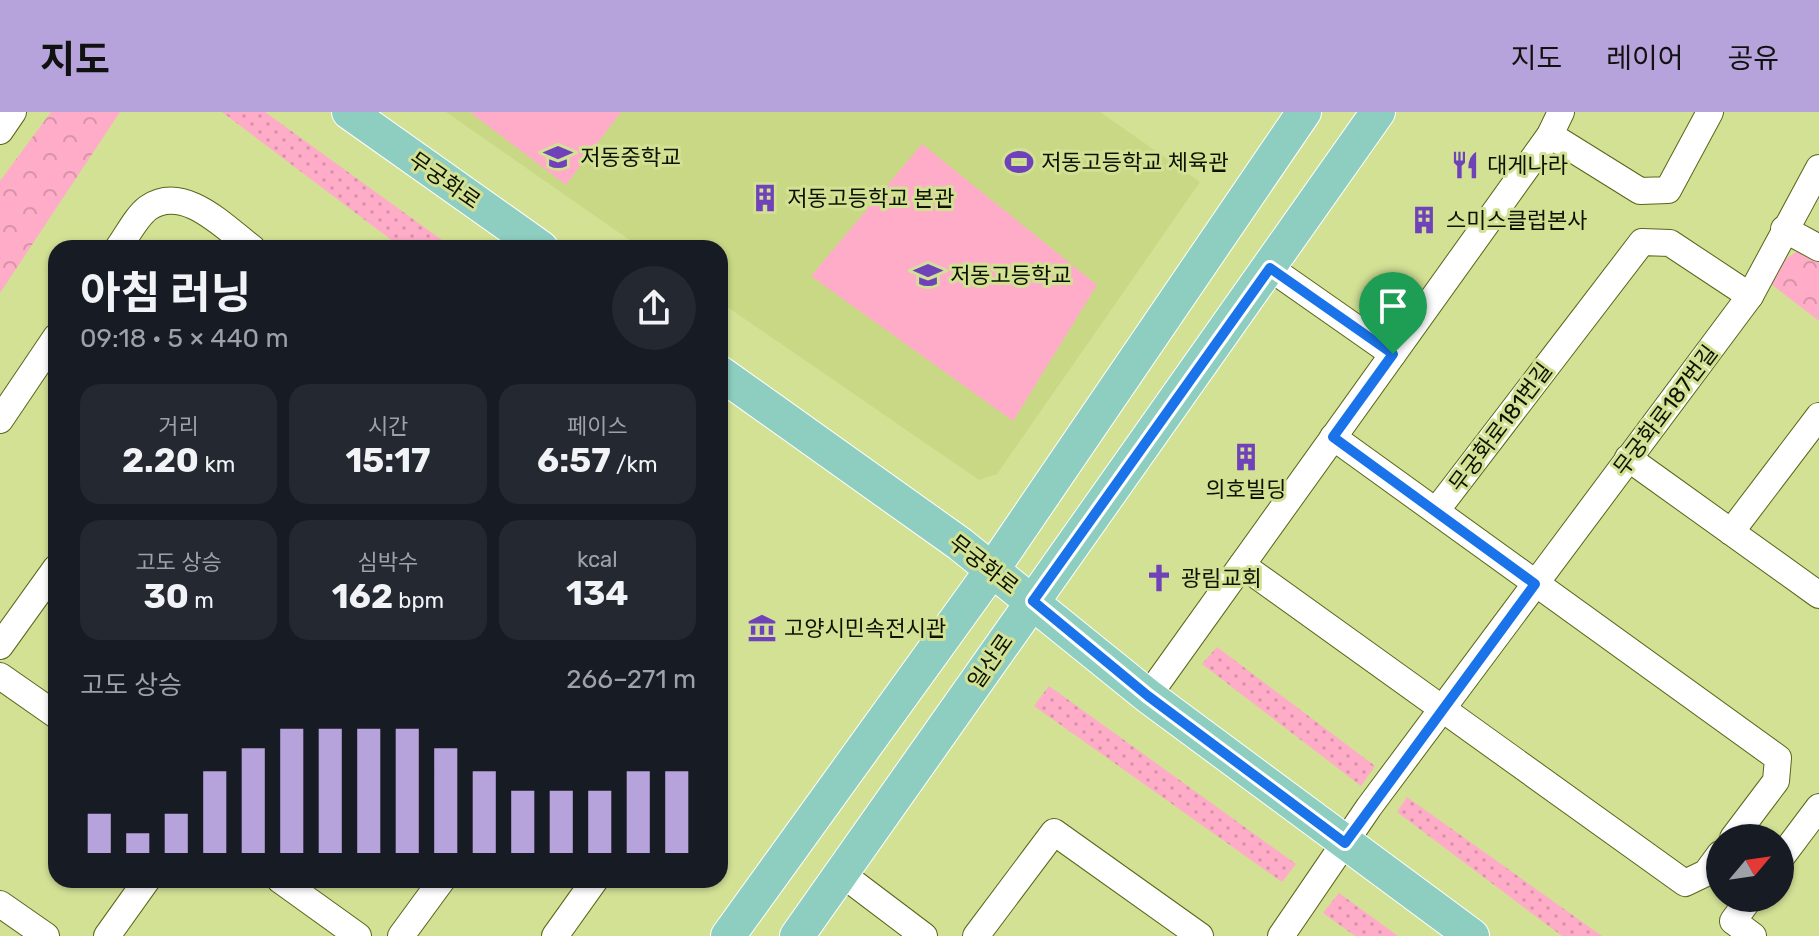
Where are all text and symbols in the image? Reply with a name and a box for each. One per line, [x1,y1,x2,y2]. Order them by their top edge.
text: 지도 [40,37,110,83]
text: 지도 [1511,42,1562,75]
text: 레이어 [1606,42,1683,75]
text: 공유 [1727,42,1779,75]
school or university icon: 저동중학교 [543,142,573,172]
place label: 저동중학교 [580,144,681,171]
street label: 무궁화로 [404,146,486,215]
sports icon: 저동고등학교 체육관 [1004,147,1034,177]
place label: 저동고등학교 체육관 [1041,149,1229,176]
restaurant icon: 대게나라 [1450,150,1480,180]
place label: 대게나라 [1487,152,1568,179]
building icon: 저동고등학교 본관 [750,183,780,213]
place label: 저동고등학교 본관 [787,185,954,212]
building icon: 스미스클럽본사 [1409,205,1439,235]
place label: 스미스클럽본사 [1446,207,1588,234]
school or university icon: 저동고등학교 [913,260,943,290]
place label: 저동고등학교 [950,262,1071,289]
button: share [612,266,696,350]
text: 아침 러닝 [80,267,251,319]
pin [1359,272,1427,354]
icon: arrive [1371,284,1415,328]
text: 09:18 · 5 × 440 m [80,323,289,354]
street label: 무궁화로187번길 [1608,340,1723,481]
street label: 무궁화로181번길 [1443,358,1558,497]
text: 거리 [158,413,199,440]
text: 시간 [368,413,408,440]
text: 페이스 [567,413,628,440]
text: 2.20 [122,440,199,481]
text: 15:17 [345,440,431,481]
text: 6:57 [537,440,611,481]
building icon: 의호빌딩 [1231,442,1261,472]
text: km [199,451,235,478]
text: /km [611,451,658,478]
place label: 의호빌딩 [1206,476,1286,503]
street label: 무궁화로 [943,529,1024,600]
text: kcal [577,546,618,573]
text: 고도 상승 [135,549,222,576]
text: 심박수 [358,549,418,576]
church icon: 광림교회 [1144,563,1174,593]
place label: 광림교회 [1181,565,1262,592]
text: 134 [566,573,629,614]
text: 30 [143,576,189,617]
text: 162 [332,576,393,617]
text: m [189,587,214,614]
text: bpm [393,587,444,614]
museum icon: 고양시민속전시관 [747,613,777,643]
place label: 고양시민속전시관 [784,615,946,642]
street label: 일산로 [962,629,1019,694]
text: 266–271 m [566,664,696,695]
text: 고도 상승 [80,670,182,701]
north arrow [1706,824,1794,912]
map controls [1706,824,1794,912]

